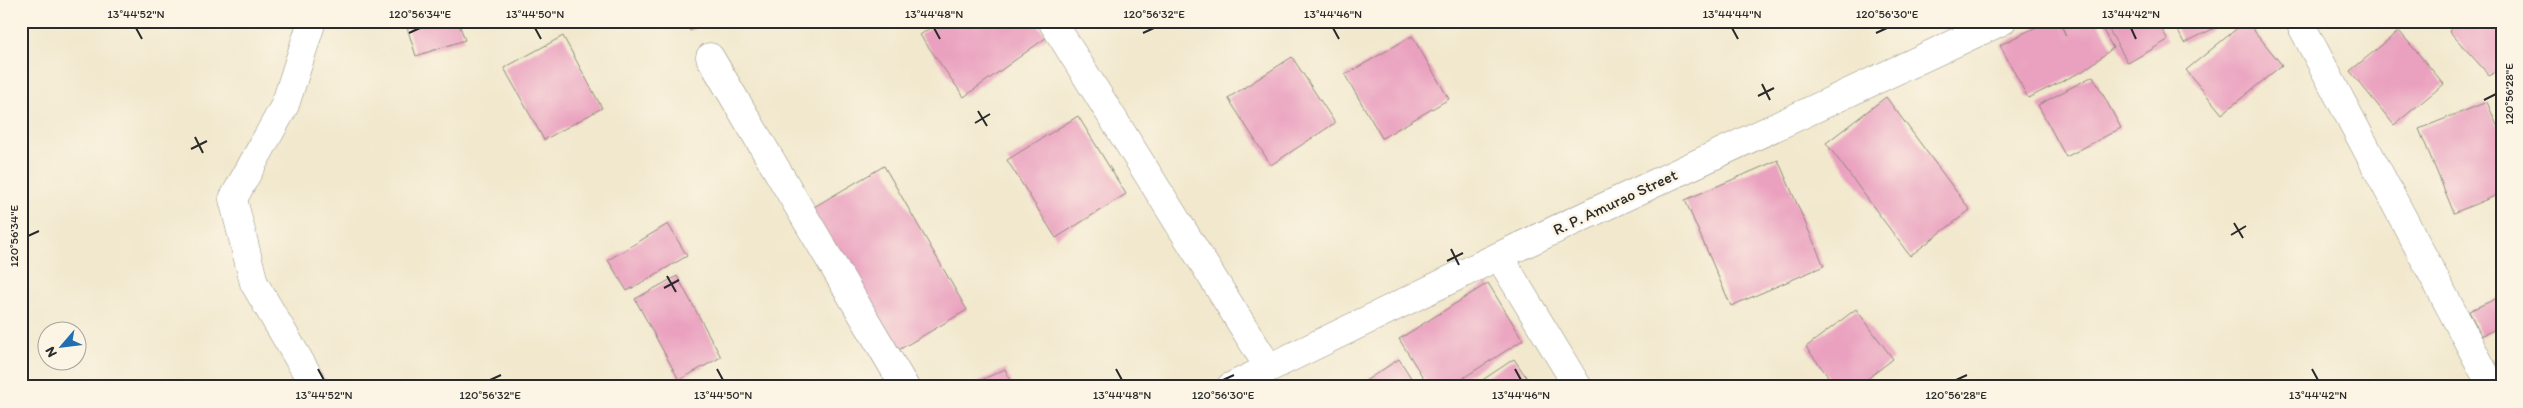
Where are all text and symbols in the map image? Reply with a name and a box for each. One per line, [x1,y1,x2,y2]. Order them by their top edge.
text: 13°44'52"N [107,7,165,21]
text: 120°56'34"E [389,7,452,21]
text: 13°44'50"N [506,7,564,21]
text: 13°44'48"N [905,7,963,21]
text: 120°56'32"E [1123,7,1185,21]
text: 13°44'46"N [1304,7,1362,21]
text: 13°44'44"N [1702,7,1762,21]
text: 120°56'30"E [1856,7,1919,21]
text: 13°44'42"N [2102,7,2160,21]
text: 120°56'28"E [2502,63,2516,125]
street label: R. P. Amurao Street [1550,165,1680,239]
text: 120°56'34"E [7,204,21,267]
north arrow [38,320,88,370]
text: N [41,344,61,360]
text: 13°44'52"N [295,388,353,402]
text: 120°56'32"E [459,388,521,402]
text: 13°44'50"N [694,388,752,402]
text: 13°44'48"N [1093,388,1151,402]
text: 120°56'30"E [1192,388,1255,402]
text: 13°44'46"N [1492,388,1550,402]
text: 120°56'28"E [1925,388,1987,402]
text: 13°44'42"N [2289,388,2347,402]

